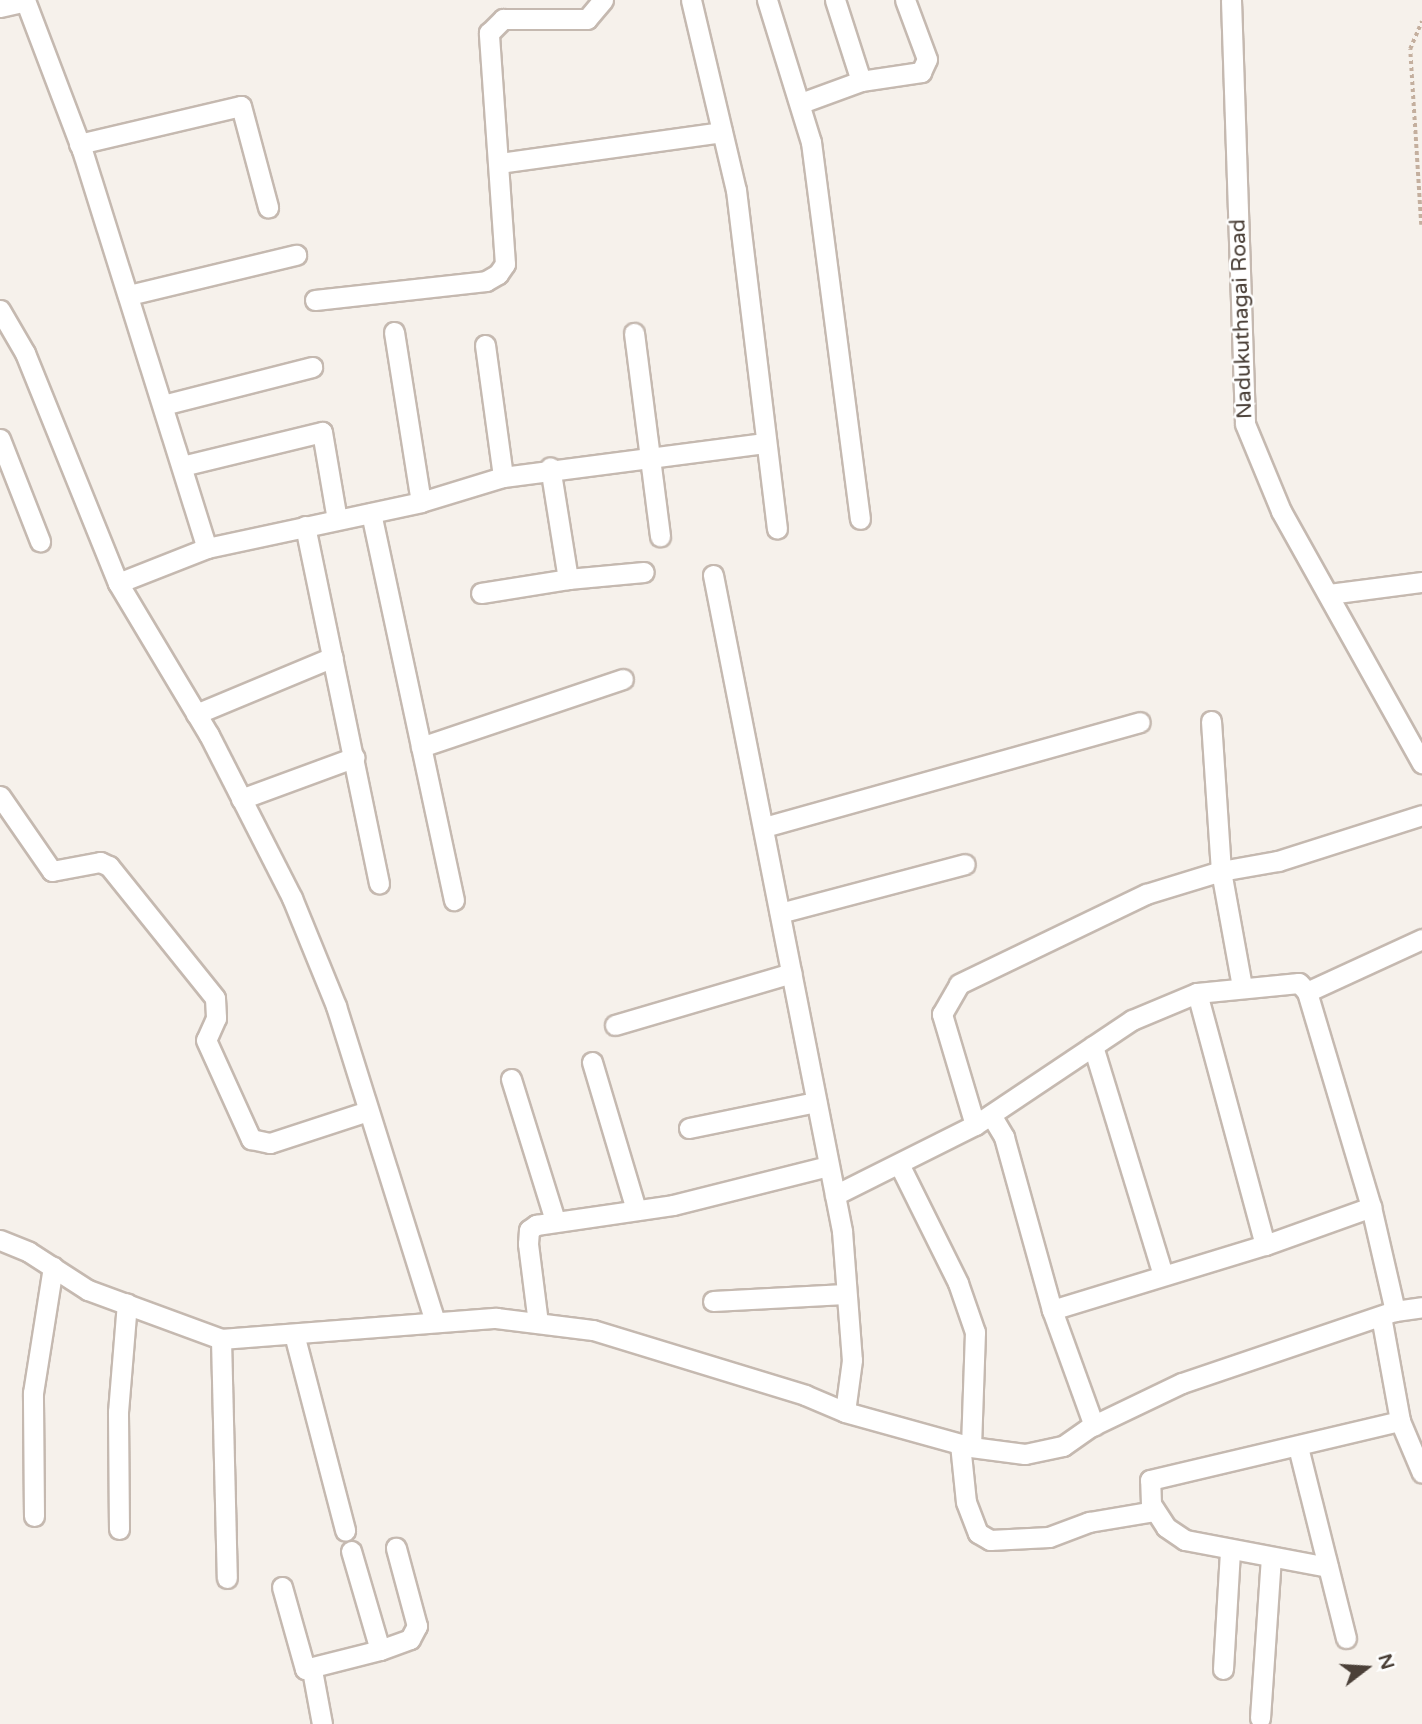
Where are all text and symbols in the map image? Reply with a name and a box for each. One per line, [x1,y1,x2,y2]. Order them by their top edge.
street label: Nadukuthagai Road [1226,219,1258,419]
north arrow [1331,1633,1401,1703]
text: N [1373,1651,1399,1672]

